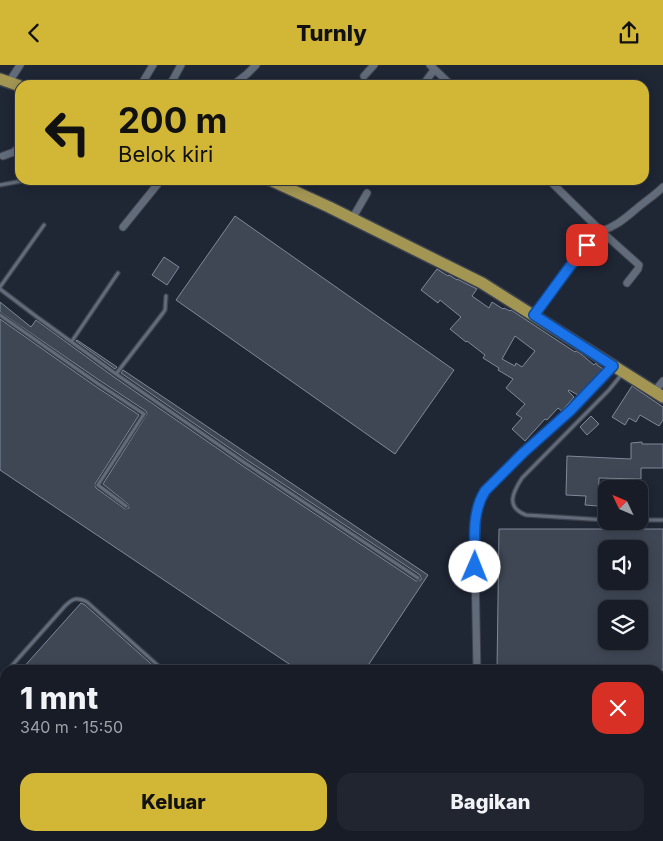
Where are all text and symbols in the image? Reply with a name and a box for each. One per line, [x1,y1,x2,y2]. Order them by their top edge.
icon: back [20,19,48,47]
icon: share [615,19,643,47]
text: Turnly [296,20,367,46]
text: 200 m [118,99,227,141]
icon: left [35,100,100,165]
text: Belok kiri [118,141,213,167]
pin [566,224,608,266]
icon: arrive [573,231,601,259]
north arrow [598,480,648,530]
map controls [598,480,648,650]
position arrow [448,540,500,592]
button: sound [598,540,648,590]
button: layers [598,600,648,650]
text: 1 mnt [20,680,98,716]
button: close [592,682,644,734]
text: 340 m · 15:50 [20,717,123,737]
button: Keluar [20,773,327,831]
button: Bagikan [337,773,644,831]

